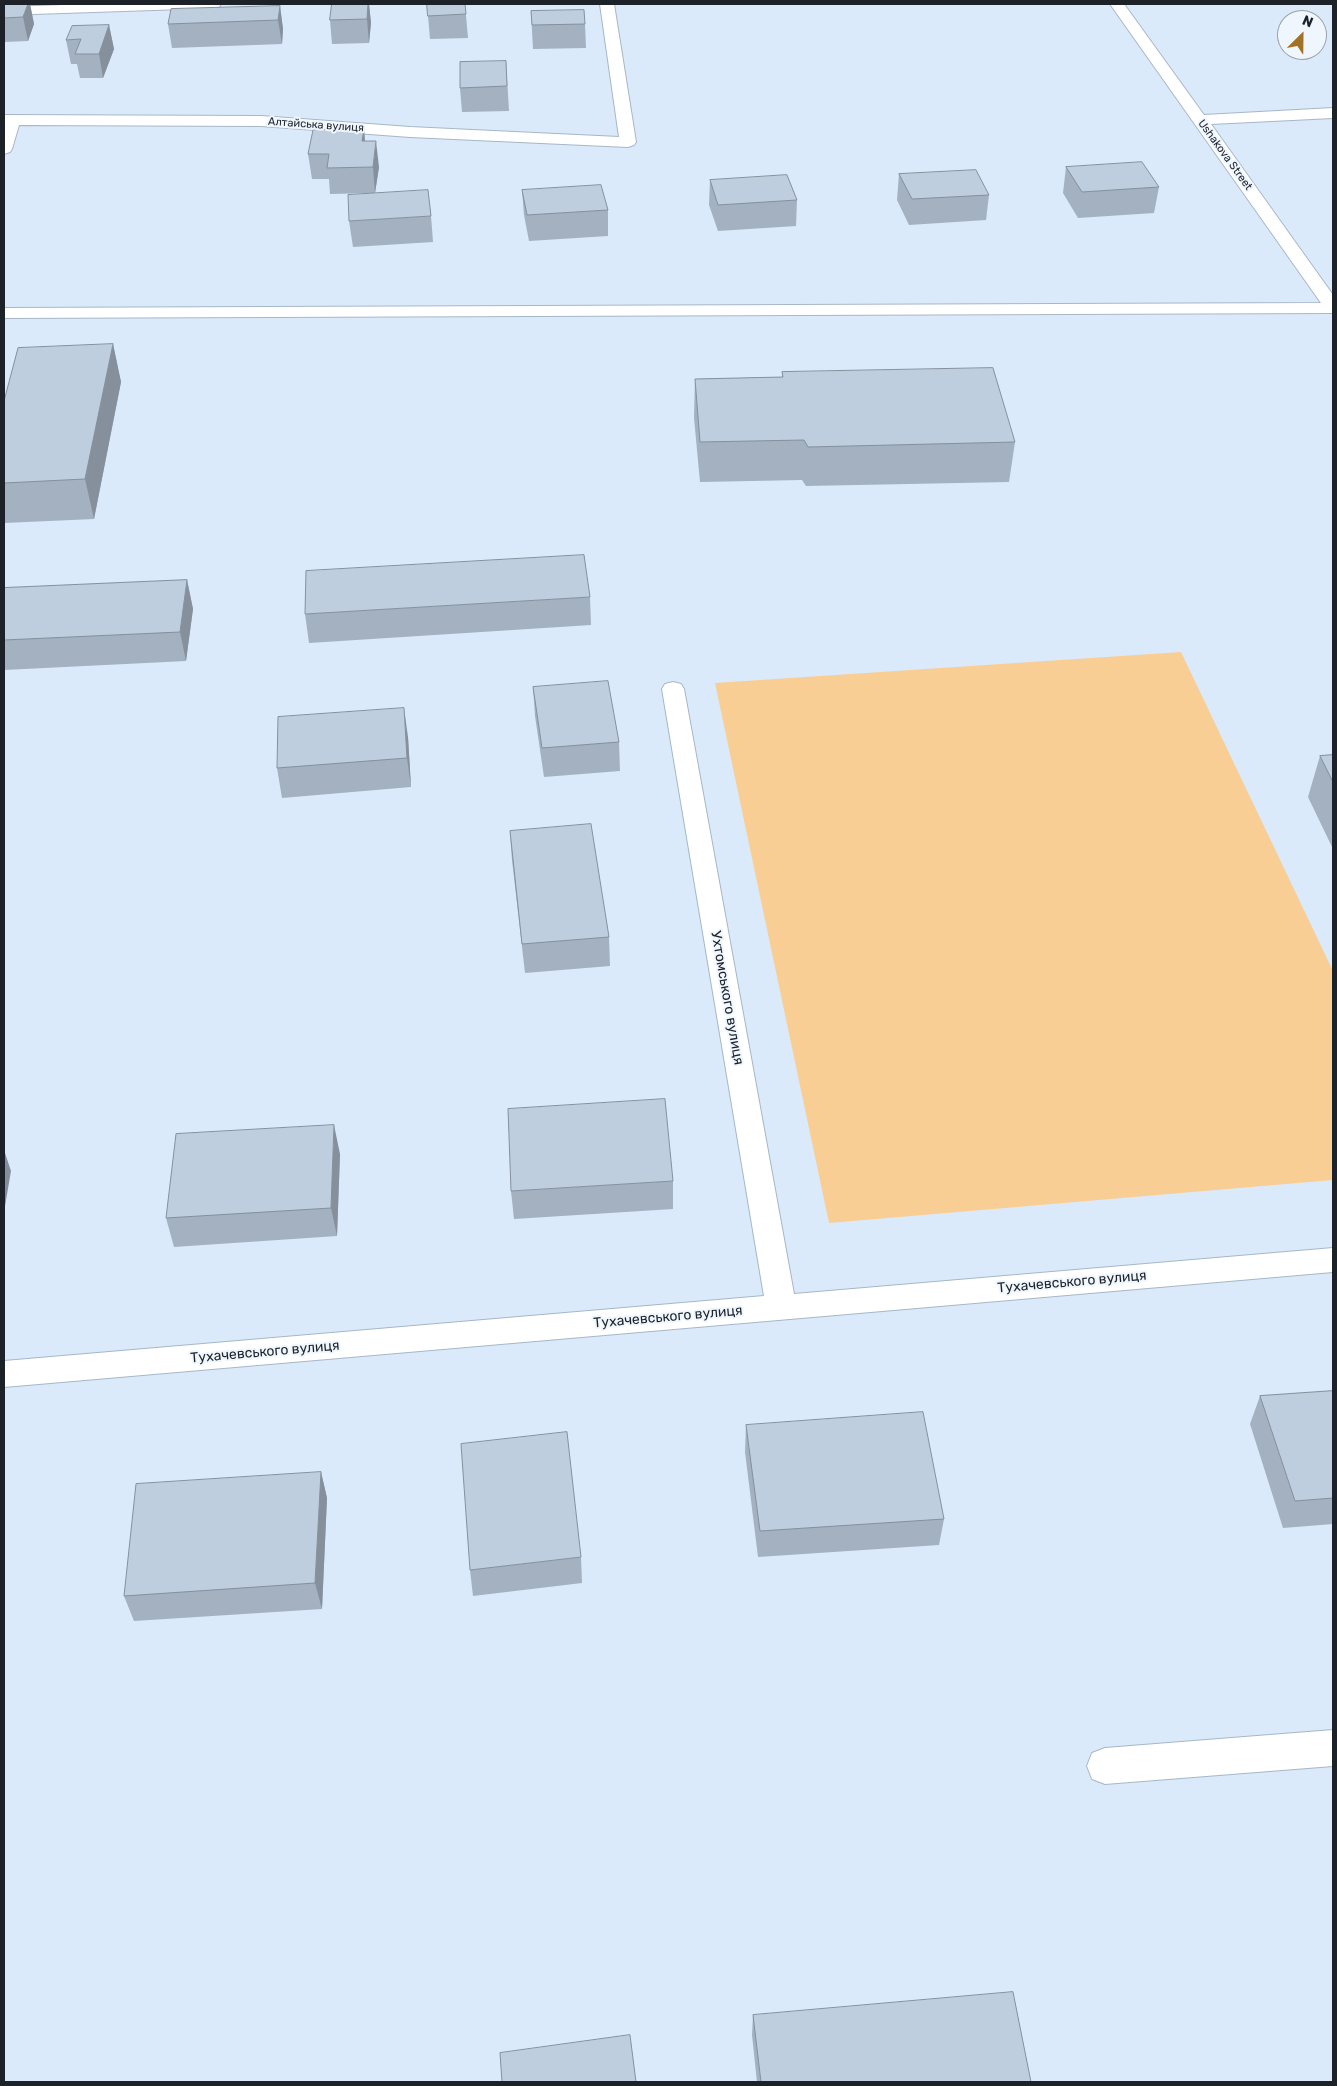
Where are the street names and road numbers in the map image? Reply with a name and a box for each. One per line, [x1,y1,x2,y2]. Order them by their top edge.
street label: Алтайська вулиця [268,115,364,135]
street label: Ushakova Street [1195,117,1255,193]
street label: Ухтомського вулиця [707,930,747,1066]
street label: Тухачевського вулиця [997,1267,1147,1297]
street label: Тухачевського вулиця [593,1302,743,1332]
street label: Тухачевського вулиця [190,1337,340,1367]

